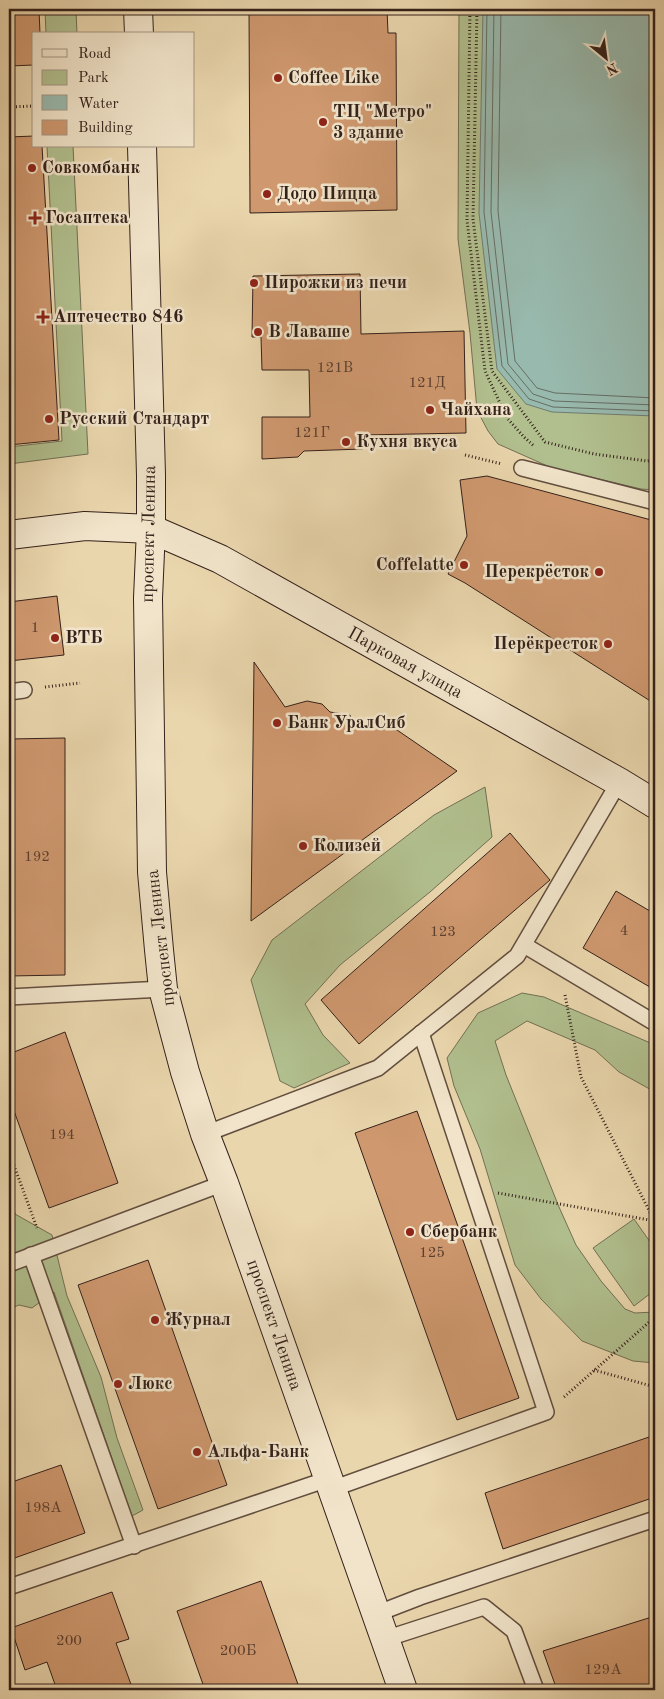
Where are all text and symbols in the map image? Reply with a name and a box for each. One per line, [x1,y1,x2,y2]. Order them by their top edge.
legend [32,32,195,148]
north arrow [582,32,632,82]
text: Road [78,47,112,62]
text: N [603,60,620,77]
place label: Coffee Like [288,69,380,87]
text: Park [78,71,109,86]
marker: Coffee Like [272,72,284,84]
text: Water [78,97,119,112]
place label: ТЦ "Метро" 3 здание [333,103,432,142]
marker: ТЦ "Метро" 3 здание [317,116,329,128]
text: Building [78,121,133,136]
place label: Совкомбанк [42,159,141,177]
marker: Совкомбанк [26,162,38,174]
place label: Додо Пицца [277,185,377,203]
marker: Додо Пицца [261,188,273,200]
place label: Госаптека [45,209,129,227]
marker: Госаптека [29,212,41,224]
place label: Пирожки из печи [264,274,407,292]
marker: Пирожки из печи [248,277,260,289]
place label: Аптечество 846 [53,308,183,326]
marker: Аптечество 846 [37,311,49,323]
place label: В Лаваше [268,323,350,341]
marker: В Лаваше [252,326,264,338]
house number: 121В [317,361,353,376]
house number: 121Д [408,376,446,391]
place label: Чайхана [440,401,511,419]
marker: Чайхана [424,404,436,416]
place label: Русский Стандарт [59,410,209,428]
marker: Русский Стандарт [43,413,55,425]
house number: 121Г [294,426,330,441]
place label: Кухня вкуса [356,433,458,451]
marker: Кухня вкуса [340,436,352,448]
street label: проспект Ленина [139,465,159,603]
place label: Coffelatte [376,556,454,574]
marker: Coffelatte [458,559,470,571]
place label: Перекрёсток [484,563,590,581]
marker: Перекрёсток [593,566,605,578]
house number: 1 [31,621,39,636]
street label: Парковая улица [345,624,466,702]
place label: ВТБ [65,629,103,647]
marker: ВТБ [49,632,61,644]
place label: Перёкресток [493,635,599,653]
marker: Перёкресток [602,638,614,650]
place label: Банк УралСиб [287,714,406,732]
marker: Банк УралСиб [271,717,283,729]
place label: Колизей [313,837,381,855]
marker: Колизей [297,840,309,852]
house number: 192 [24,850,50,865]
street label: проспект Ленина [144,869,178,1007]
house number: 4 [620,924,628,939]
house number: 123 [430,925,456,940]
house number: 194 [49,1128,75,1143]
place label: Сбербанк [420,1223,498,1241]
marker: Сбербанк [404,1226,416,1238]
house number: 125 [419,1246,445,1261]
street label: проспект Ленина [243,1257,305,1393]
place label: Журнал [165,1311,231,1329]
marker: Журнал [149,1314,161,1326]
place label: Люкс [128,1375,173,1393]
marker: Люкс [112,1378,124,1390]
place label: Альфа-Банк [207,1443,309,1462]
marker: Альфа-Банк [191,1446,203,1458]
house number: 198А [24,1501,62,1516]
house number: 200 [56,1634,82,1649]
house number: 200Б [220,1644,256,1659]
house number: 129А [584,1663,622,1678]

